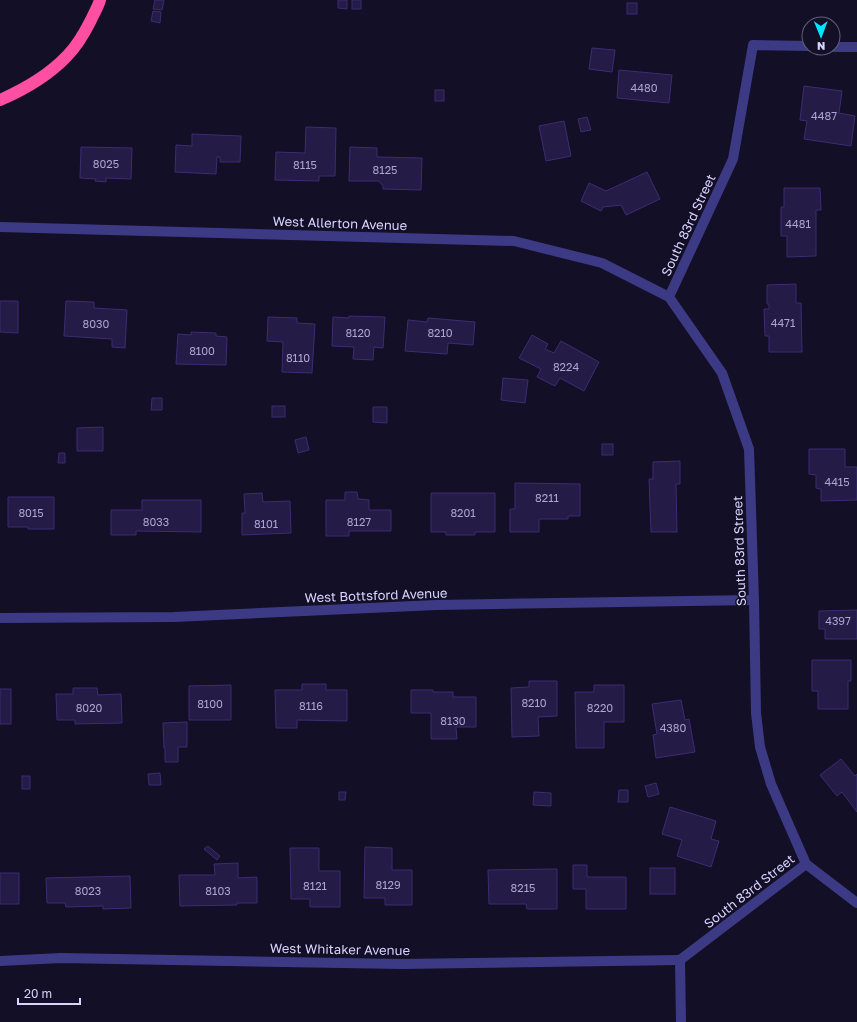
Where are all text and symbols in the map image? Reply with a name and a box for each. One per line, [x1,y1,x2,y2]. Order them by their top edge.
north arrow [801,16,841,56]
text: N [817,40,825,53]
house number: 4480 [631,81,658,94]
house number: 4487 [811,109,837,122]
house number: 8025 [93,157,119,170]
house number: 8115 [293,158,317,171]
house number: 8125 [373,163,397,176]
street label: South 83rd Street [657,171,719,279]
street label: West Allerton Avenue [273,213,407,233]
house number: 4481 [785,217,811,230]
house number: 4471 [771,316,795,329]
house number: 8030 [83,317,110,330]
house number: 8120 [345,326,371,339]
house number: 8210 [427,326,453,339]
house number: 8100 [189,344,215,357]
house number: 8110 [286,351,310,364]
house number: 8224 [553,360,579,373]
house number: 4415 [824,475,850,488]
house number: 8211 [535,491,559,504]
street label: South 83rd Street [729,495,749,607]
house number: 8015 [18,506,44,519]
house number: 8201 [450,506,476,519]
house number: 8033 [143,515,169,528]
house number: 8127 [347,515,371,528]
house number: 8101 [254,517,278,530]
street label: West Bottsford Avenue [304,585,448,605]
house number: 4397 [825,614,851,627]
house number: 8210 [521,696,547,709]
house number: 8100 [197,697,223,710]
house number: 8116 [299,699,323,712]
house number: 8020 [76,701,103,714]
house number: 8220 [587,701,613,714]
house number: 8130 [440,714,466,727]
house number: 4380 [660,721,687,734]
street label: South 83rd Street [700,851,798,931]
house number: 8129 [375,878,401,891]
house number: 8121 [303,879,327,892]
house number: 8215 [511,881,535,894]
house number: 8023 [75,884,101,897]
house number: 8103 [205,884,231,897]
street label: West Whitaker Avenue [270,940,410,958]
scale bar [18,980,80,1006]
text: 20 m [24,986,52,1001]

